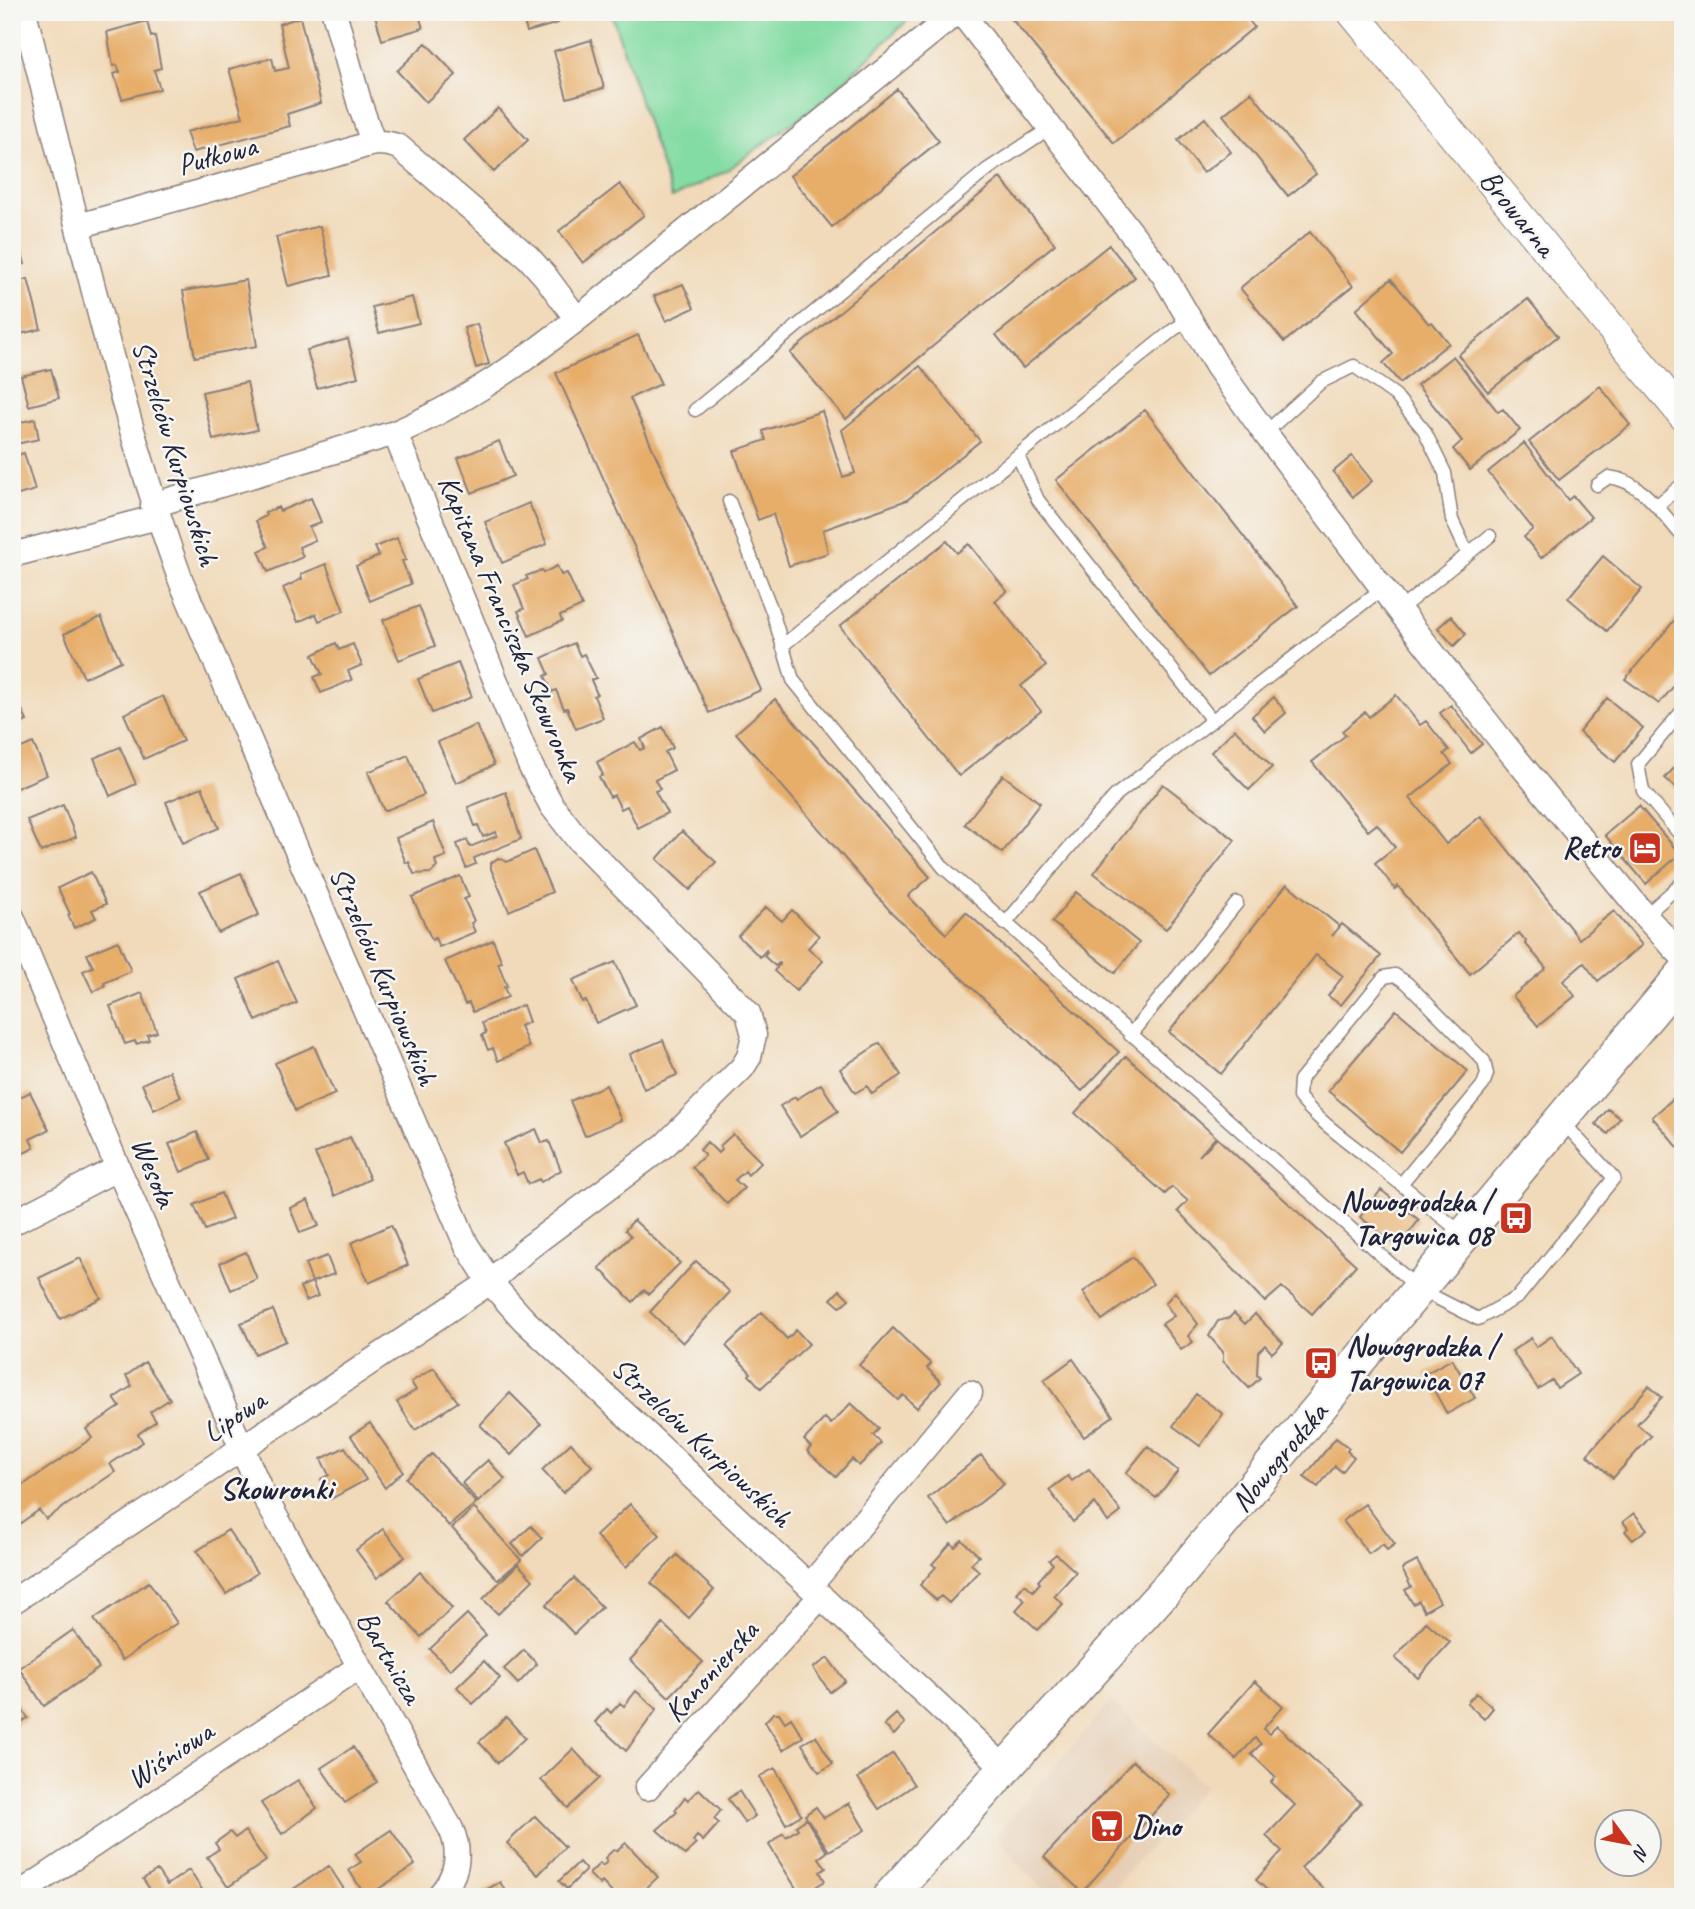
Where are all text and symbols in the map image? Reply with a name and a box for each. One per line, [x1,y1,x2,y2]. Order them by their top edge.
street label: Pułkowa [173,126,263,184]
street label: Browarna [1471,162,1566,266]
street label: Strzelców Kurpiowskich [124,336,229,572]
street label: Kapitana Franciszka Skowronka [429,470,593,788]
place label: Retro [1562,829,1623,867]
hotel icon: Retro [1626,829,1664,867]
street label: Strzelców Kurpiowskich [321,861,448,1092]
street label: Wesoła [122,1131,186,1214]
place label: Nowogrodzka / Targowica 08 [1341,1182,1498,1254]
bus stop icon: Nowogrodzka / Targowica 08 [1497,1199,1535,1237]
place label: Nowogrodzka / Targowica 07 [1346,1327,1503,1399]
bus stop icon: Nowogrodzka / Targowica 07 [1302,1344,1340,1382]
street label: Strzelców Kurpiowskich [604,1348,801,1536]
street label: Lipowa [195,1380,275,1451]
street label: Nowogrodzka [1222,1393,1337,1520]
district label: Skowronki [220,1468,337,1509]
street label: Bartnicza [348,1604,433,1713]
street label: Kanonierska [655,1611,768,1730]
street label: Wiśniowa [120,1711,223,1798]
supermarket icon: Dino [1088,1807,1126,1845]
place label: Dino [1132,1807,1184,1845]
north arrow [1594,1808,1664,1878]
text: N [1627,1840,1655,1866]

